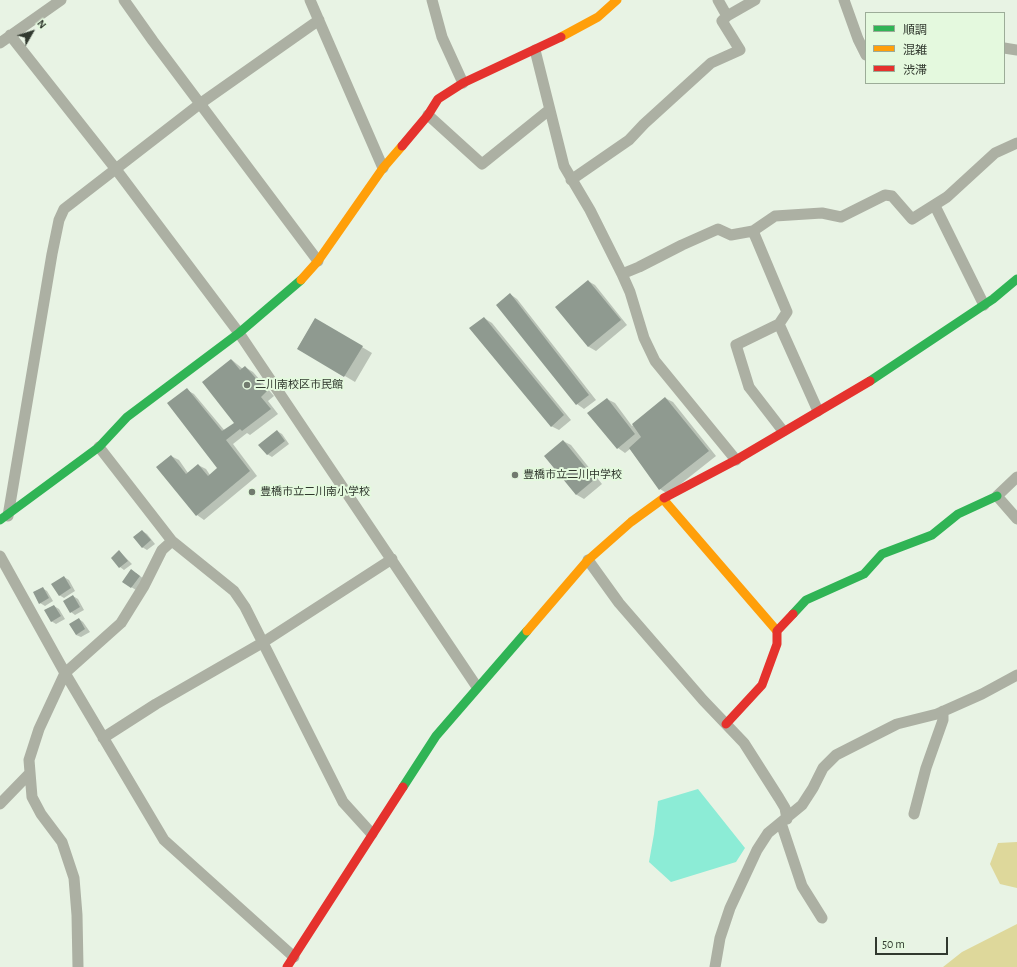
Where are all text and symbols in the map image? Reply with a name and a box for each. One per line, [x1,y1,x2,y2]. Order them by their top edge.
north arrow [12,12,52,52]
legend [865,12,1005,84]
text: N [35,18,48,31]
text: 順調 [903,24,927,36]
text: 混雑 [903,44,927,56]
text: 渋滞 [903,64,927,76]
place label: 二川南校区市民館 [255,378,343,392]
marker: 二川南校区市民館 [242,380,252,390]
place label: 豊橋市立二川中学校 [523,468,622,482]
marker: 豊橋市立二川中学校 [510,470,520,480]
place label: 豊橋市立二川南小学校 [260,485,370,499]
marker: 豊橋市立二川南小学校 [247,487,257,497]
scale bar [877,929,950,955]
text: 50 m [882,938,905,950]

